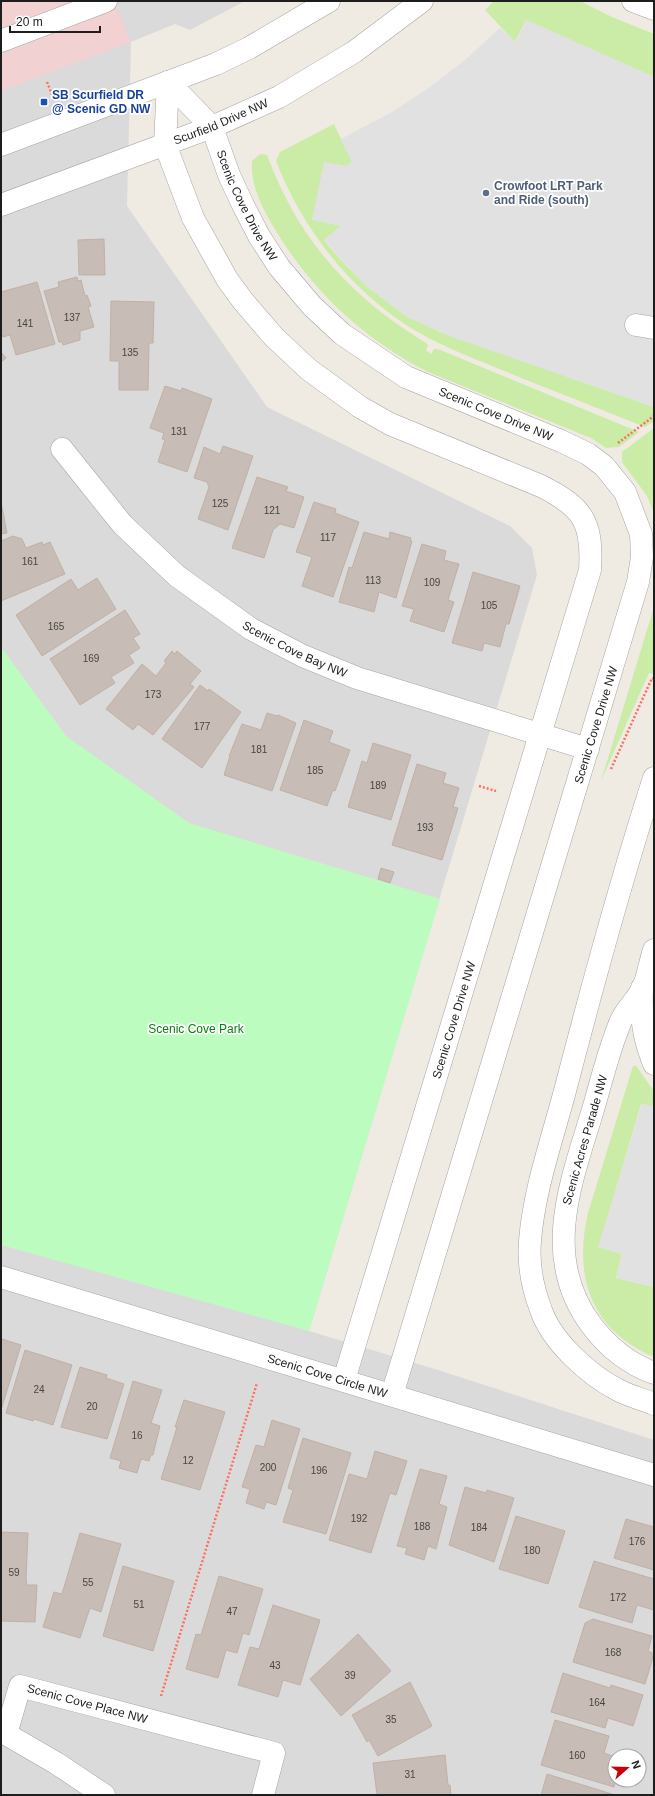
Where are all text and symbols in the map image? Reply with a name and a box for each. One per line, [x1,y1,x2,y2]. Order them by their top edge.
scale bar [10,8,100,34]
text: 20 m [16,15,43,29]
place label: SB Scurfield DR @ Scenic GD NW [52,88,151,116]
street label: Scurfield Drive NW [171,95,271,148]
marker: SB Scurfield DR @ Scenic GD NW [39,97,49,107]
street label: Scenic Cove Drive NW [214,148,281,264]
place label: Crowfoot LRT Park and Ride (south) [494,179,603,207]
marker: Crowfoot LRT Park and Ride (south) [481,188,491,198]
house number: 137 [64,312,81,323]
house number: 141 [17,318,34,329]
house number: 135 [122,347,139,358]
street label: Scenic Cove Drive NW [437,384,555,444]
house number: 131 [171,426,188,437]
house number: 125 [212,498,229,509]
house number: 121 [264,505,281,516]
house number: 117 [320,532,336,543]
house number: 161 [22,556,39,567]
house number: 113 [365,575,381,586]
house number: 109 [424,577,441,588]
house number: 105 [481,600,498,611]
street label: Scenic Cove Bay NW [239,618,350,680]
house number: 165 [48,621,65,632]
house number: 169 [83,653,100,664]
street label: Scenic Cove Drive NW [571,664,621,785]
house number: 173 [145,689,162,700]
house number: 177 [194,721,211,732]
house number: 181 [251,744,268,755]
house number: 185 [307,765,324,776]
house number: 189 [370,780,387,791]
house number: 193 [417,822,434,833]
street label: Scenic Cove Drive NW [429,959,479,1080]
park label: Scenic Cove Park [148,1022,245,1036]
street label: Scenic Acres Parade NW [560,1073,610,1207]
street label: Scenic Cove Circle NW [266,1351,390,1401]
house number: 24 [33,1384,45,1395]
house number: 20 [86,1401,98,1412]
house number: 16 [131,1430,143,1441]
house number: 12 [182,1455,194,1466]
house number: 200 [260,1462,277,1473]
house number: 196 [311,1465,328,1476]
house number: 192 [351,1513,368,1524]
house number: 188 [414,1521,431,1532]
house number: 184 [471,1522,488,1533]
house number: 176 [629,1536,646,1547]
house number: 180 [524,1545,541,1556]
house number: 59 [8,1567,20,1578]
house number: 55 [82,1577,94,1588]
house number: 172 [610,1592,627,1603]
house number: 51 [133,1599,145,1610]
house number: 47 [226,1606,238,1617]
house number: 168 [605,1647,622,1658]
house number: 43 [269,1660,281,1671]
house number: 39 [344,1670,356,1681]
street label: Scenic Cove Place NW [25,1681,150,1727]
house number: 164 [589,1697,606,1708]
house number: 35 [385,1714,397,1725]
north arrow [607,1748,647,1788]
house number: 160 [569,1750,586,1761]
text: N [629,1759,643,1770]
house number: 31 [404,1769,416,1780]

